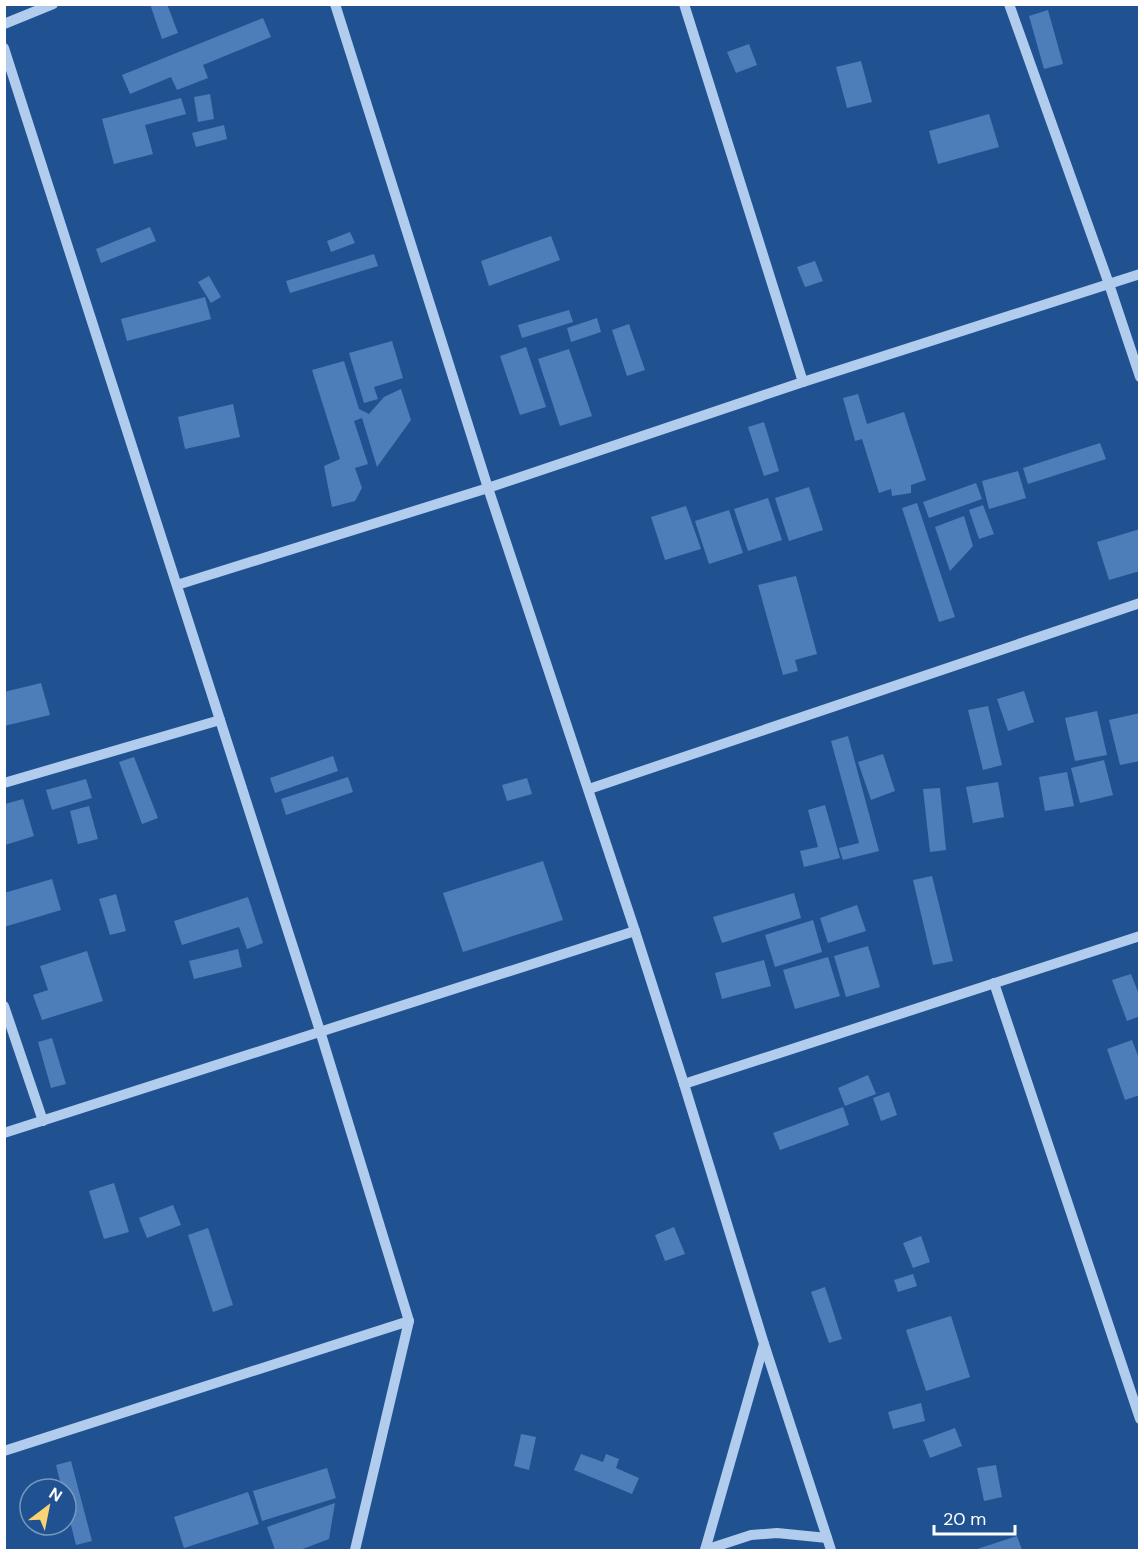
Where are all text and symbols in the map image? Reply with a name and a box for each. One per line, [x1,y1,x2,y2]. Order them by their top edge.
north arrow [18,1477,78,1537]
text: N [45,1483,66,1507]
scale bar [934,1498,1015,1536]
text: 20 m [943,1507,986,1531]

